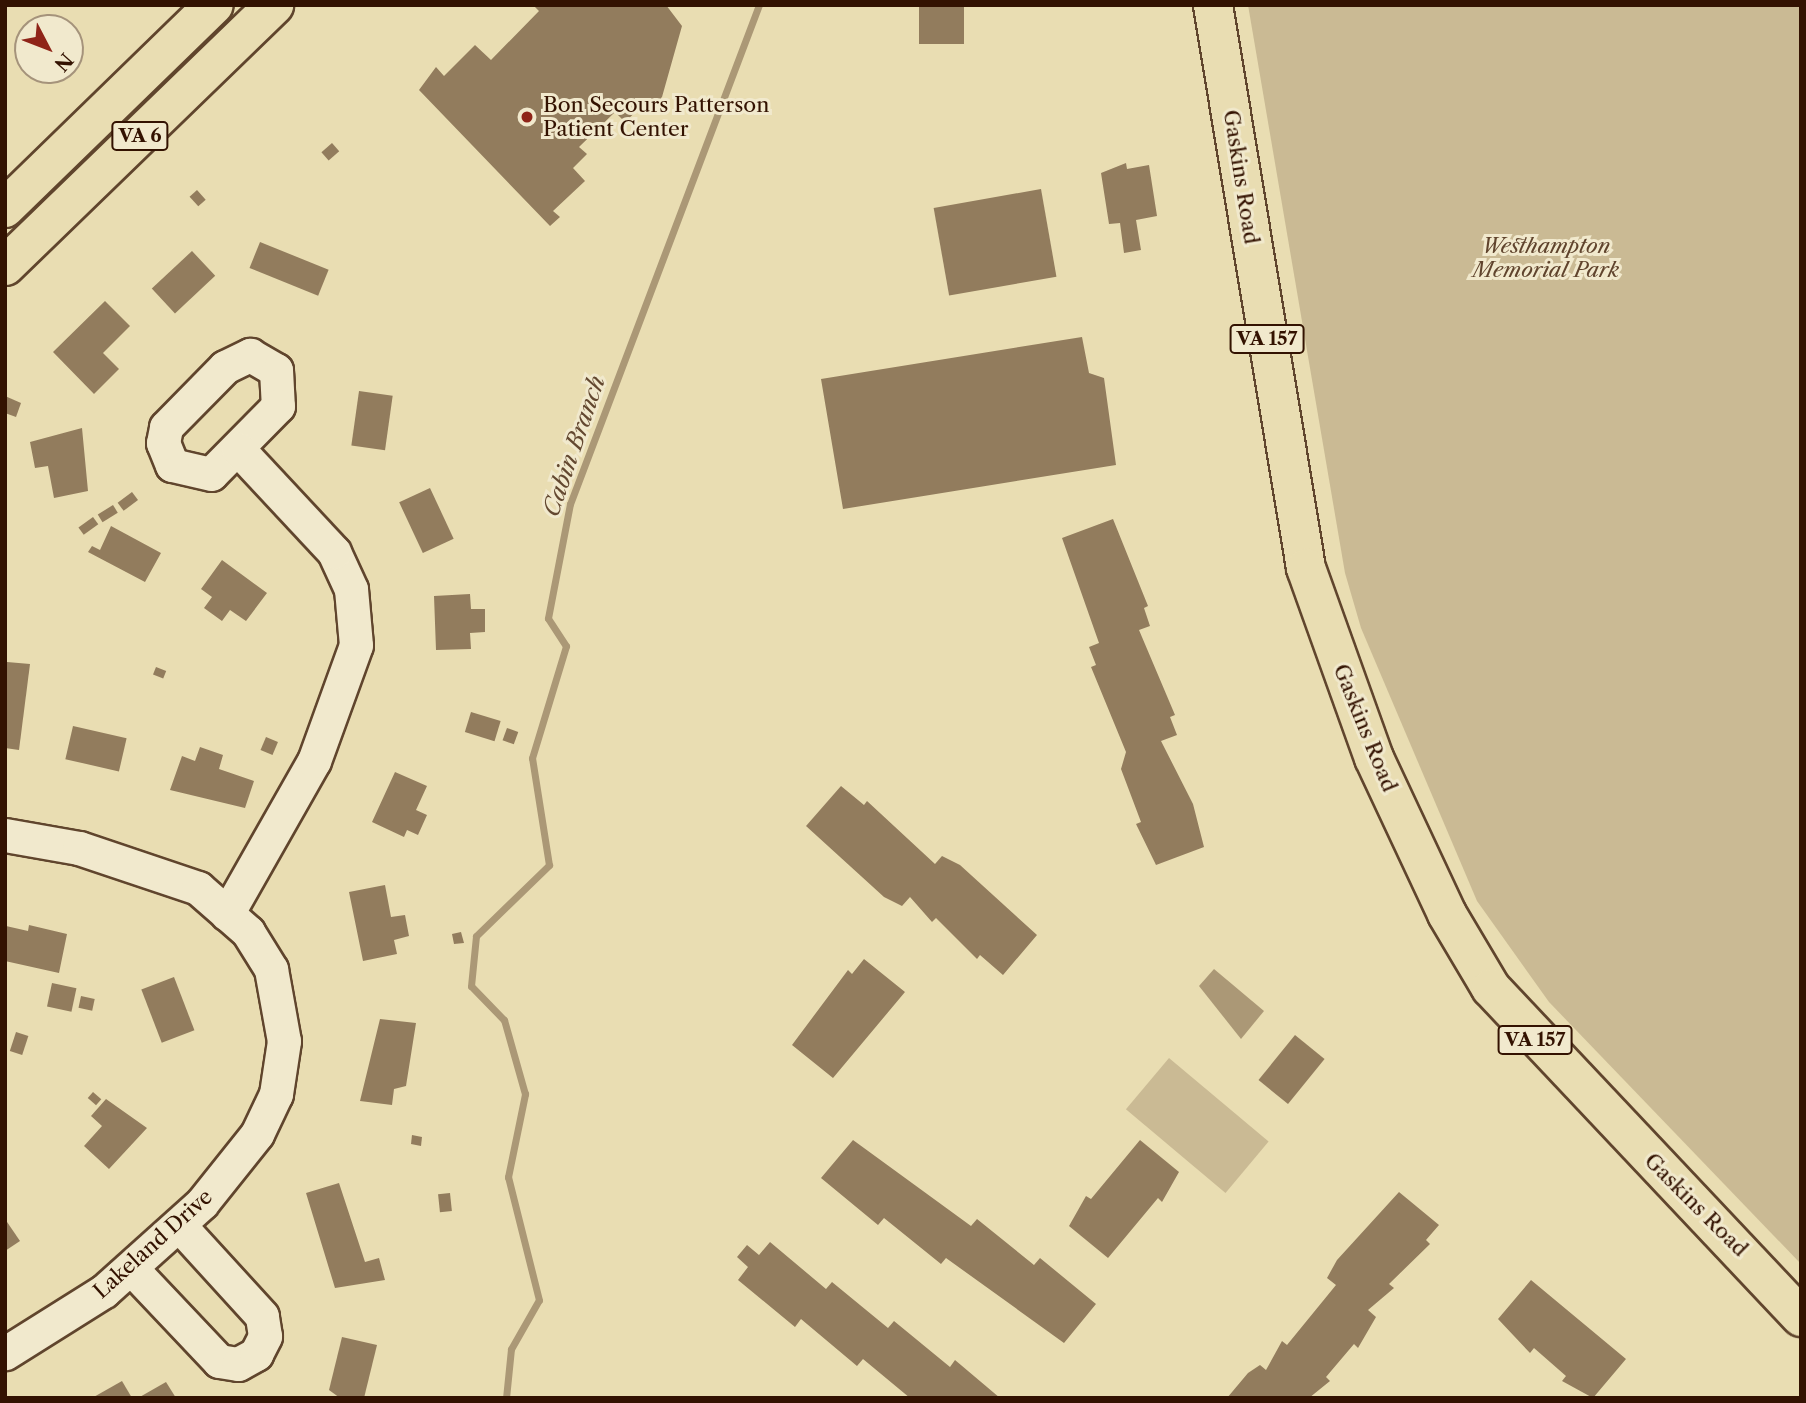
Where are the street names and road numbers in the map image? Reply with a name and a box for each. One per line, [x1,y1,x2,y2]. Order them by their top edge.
street label: Gaskins Road [1218,108,1264,246]
road number: VA 6 [110,120,170,152]
road number: VA 157 [1228,324,1306,354]
street label: Gaskins Road [1328,660,1402,796]
road number: VA 157 [1496,1024,1574,1056]
street label: Gaskins Road [1639,1148,1753,1262]
street label: Lakeland Drive [88,1184,218,1304]

